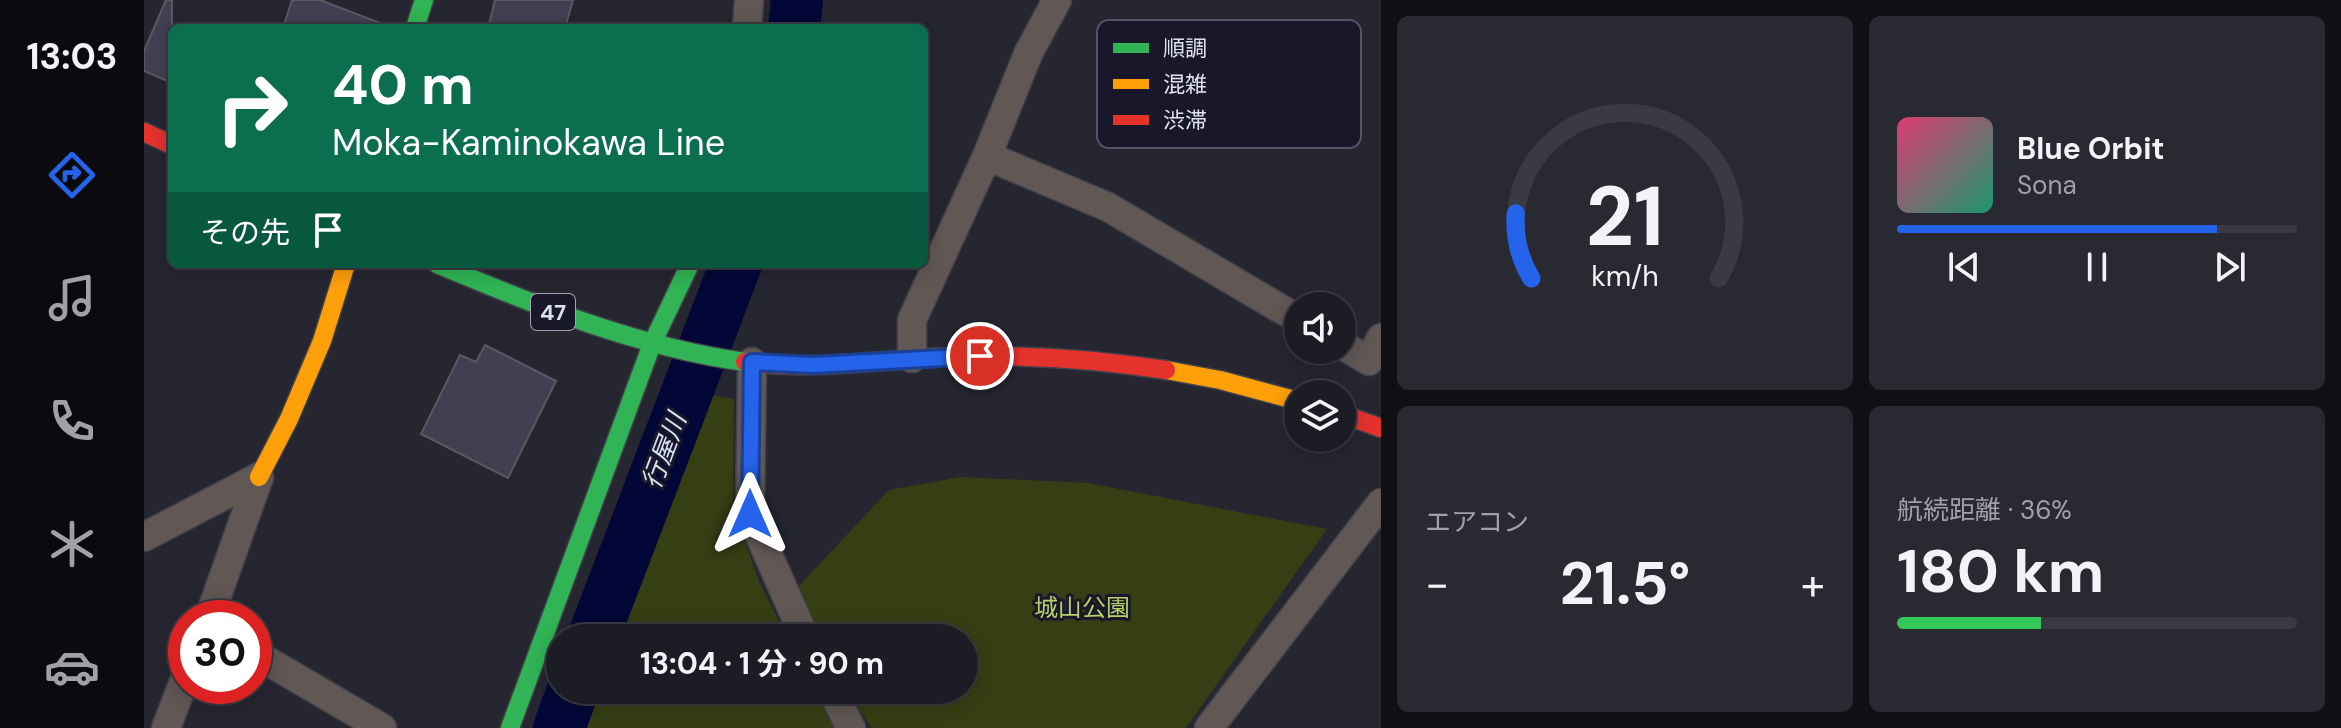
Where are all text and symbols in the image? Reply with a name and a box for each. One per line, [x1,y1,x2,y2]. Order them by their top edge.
legend [1097,20,1361,148]
text: 13:03 [26,33,118,80]
text: 順調 [1163,34,1207,63]
text: 40 m [332,48,474,121]
icon: right [200,56,304,160]
text: 混雑 [1163,70,1207,99]
text: 渋滞 [1163,106,1207,135]
text: Moka-Kaminokawa Line [332,119,725,166]
text: Blue Orbit [2017,129,2164,168]
icon: directions [44,147,100,203]
text: 21 [1586,162,1664,271]
text: Sona [2017,168,2077,202]
icon: arrive [306,208,350,252]
text: その先 [200,213,290,252]
icon: previous [1942,245,1986,289]
icon: pause [2075,245,2119,289]
icon: next [2208,245,2252,289]
text: km/h [1591,258,1659,295]
icon: music [44,270,100,326]
map controls [1284,292,1356,452]
button: sound [1284,292,1356,364]
road number: 47 [531,294,575,330]
pin [946,322,1014,390]
icon: arrive [958,334,1002,378]
button: layers [1284,380,1356,452]
icon: phone [44,393,100,449]
water label: 行屋川 [634,406,695,494]
position arrow [708,472,792,556]
text: 航続距離 · 36% [1897,493,2072,527]
text: エアコン [1425,505,1529,539]
icon: climate [44,516,100,572]
text: 180 km [1897,532,2104,611]
text: 21.5° [1560,544,1690,623]
text: − [1425,555,1449,613]
text: + [1801,555,1825,613]
park label: 城山公園 [1034,592,1130,623]
speed limit sign: 30 [168,600,272,704]
icon: car [44,639,100,695]
text: 13:04 · 1 分 · 90 m [640,644,884,683]

